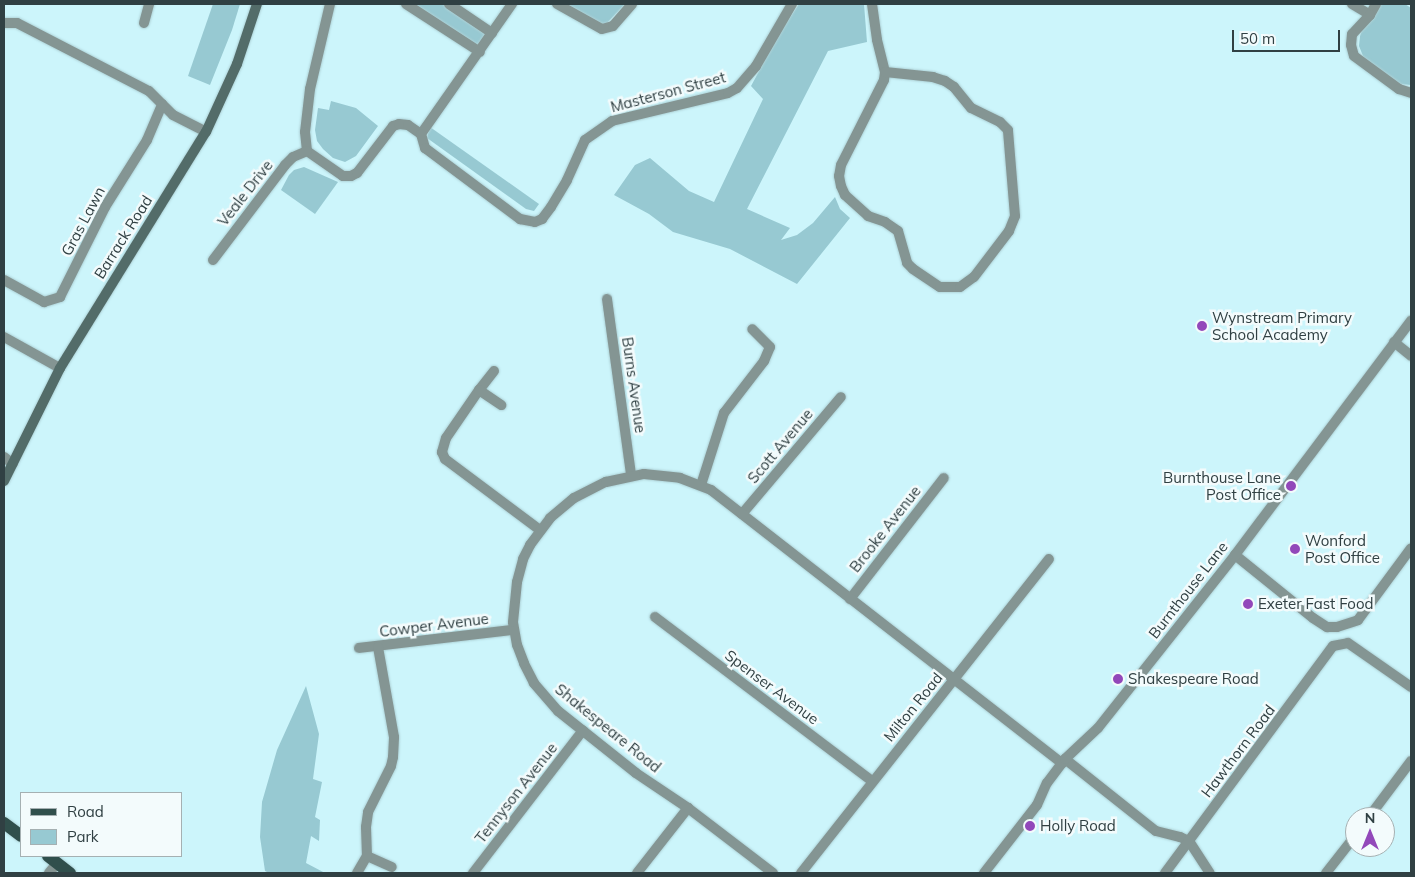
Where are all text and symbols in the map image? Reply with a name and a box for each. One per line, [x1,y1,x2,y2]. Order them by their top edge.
scale bar [1235,20,1342,52]
text: 50 m [1240,29,1275,48]
street label: Masterson Street [609,68,727,116]
street label: Veale Drive [214,156,276,230]
street label: Gras Lawn [57,183,109,259]
street label: Barrack Road [90,192,156,282]
place label: Wynstream Primary School Academy [1212,308,1352,343]
marker: Wynstream Primary School Academy [1196,320,1208,332]
street label: Burns Avenue [618,336,650,434]
street label: Scott Avenue [744,405,816,487]
place label: Burnthouse Lane Post Office [1163,468,1281,503]
marker: Burnthouse Lane Post Office [1285,480,1297,492]
street label: Brooke Avenue [846,482,924,576]
place label: Wonford Post Office [1305,531,1380,566]
street label: Burnthouse Lane [1145,538,1231,642]
marker: Wonford Post Office [1289,543,1301,555]
place label: Exeter Fast Food [1258,595,1373,613]
marker: Exeter Fast Food [1242,598,1254,610]
street label: Cowper Avenue [378,609,490,641]
street label: Spenser Avenue [722,646,822,728]
street label: Milton Road [880,669,946,745]
place label: Shakespeare Road [1128,670,1259,688]
marker: Shakespeare Road [1112,673,1124,685]
street label: Shakespeare Road [552,680,664,776]
street label: Hawthorn Road [1197,701,1279,801]
street label: Tennyson Avenue [471,739,561,847]
legend [20,792,182,857]
text: Road [67,802,104,821]
north arrow [1345,807,1395,857]
text: N [1365,809,1375,827]
place label: Holly Road [1040,817,1116,835]
marker: Holly Road [1024,820,1036,832]
text: Park [67,827,99,846]

